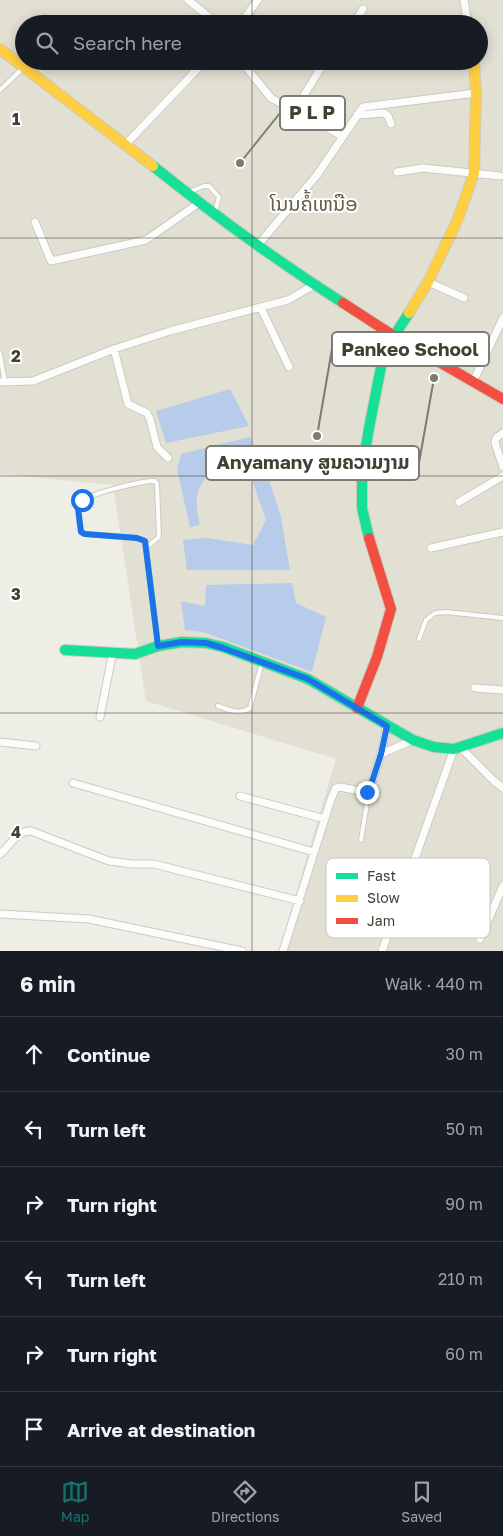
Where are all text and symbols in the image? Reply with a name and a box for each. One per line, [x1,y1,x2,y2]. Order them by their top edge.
search box [15,15,488,70]
icon: search [33,29,61,57]
text: Search here [73,31,182,54]
callout: P L P [280,96,345,130]
text: P L P [289,100,335,123]
text: 1 [12,109,20,129]
district label: ໂນນຄໍ້ເຫນືອ [269,189,358,215]
callout: Pankeo School [332,332,489,366]
text: Pankeo School [341,337,479,360]
text: 2 [11,346,21,366]
callout: Anyamany ສູນຄວາມງາມ [206,446,419,480]
text: Anyamany ສູນຄວາມງາມ [217,450,409,475]
route start [71,489,94,512]
text: 3 [11,584,21,604]
route end [356,781,379,804]
text: 4 [11,822,21,842]
legend [326,858,490,938]
text: Fast [367,867,396,884]
text: Slow [367,889,400,906]
text: Jam [367,912,395,929]
text: 6 min [20,971,75,997]
text: Walk · 440 m [385,974,483,994]
icon: ahead [20,1040,48,1068]
text: Continue [67,1043,150,1066]
text: 30 m [446,1044,483,1064]
icon: left [20,1115,48,1143]
text: Turn left [67,1118,146,1141]
text: 50 m [446,1119,483,1139]
icon: right [20,1190,48,1218]
text: Turn right [67,1193,157,1216]
text: 90 m [445,1194,483,1214]
icon: left [20,1265,48,1293]
text: Turn left [67,1268,146,1291]
text: 210 m [438,1269,483,1289]
icon: right [20,1340,48,1368]
text: Turn right [67,1343,157,1366]
text: 60 m [445,1344,483,1364]
icon: arrive [20,1415,48,1443]
text: Arrive at destination [67,1418,255,1441]
tab: Map [61,1478,89,1525]
tab: Directions [211,1478,280,1525]
tab: Saved [401,1478,442,1525]

